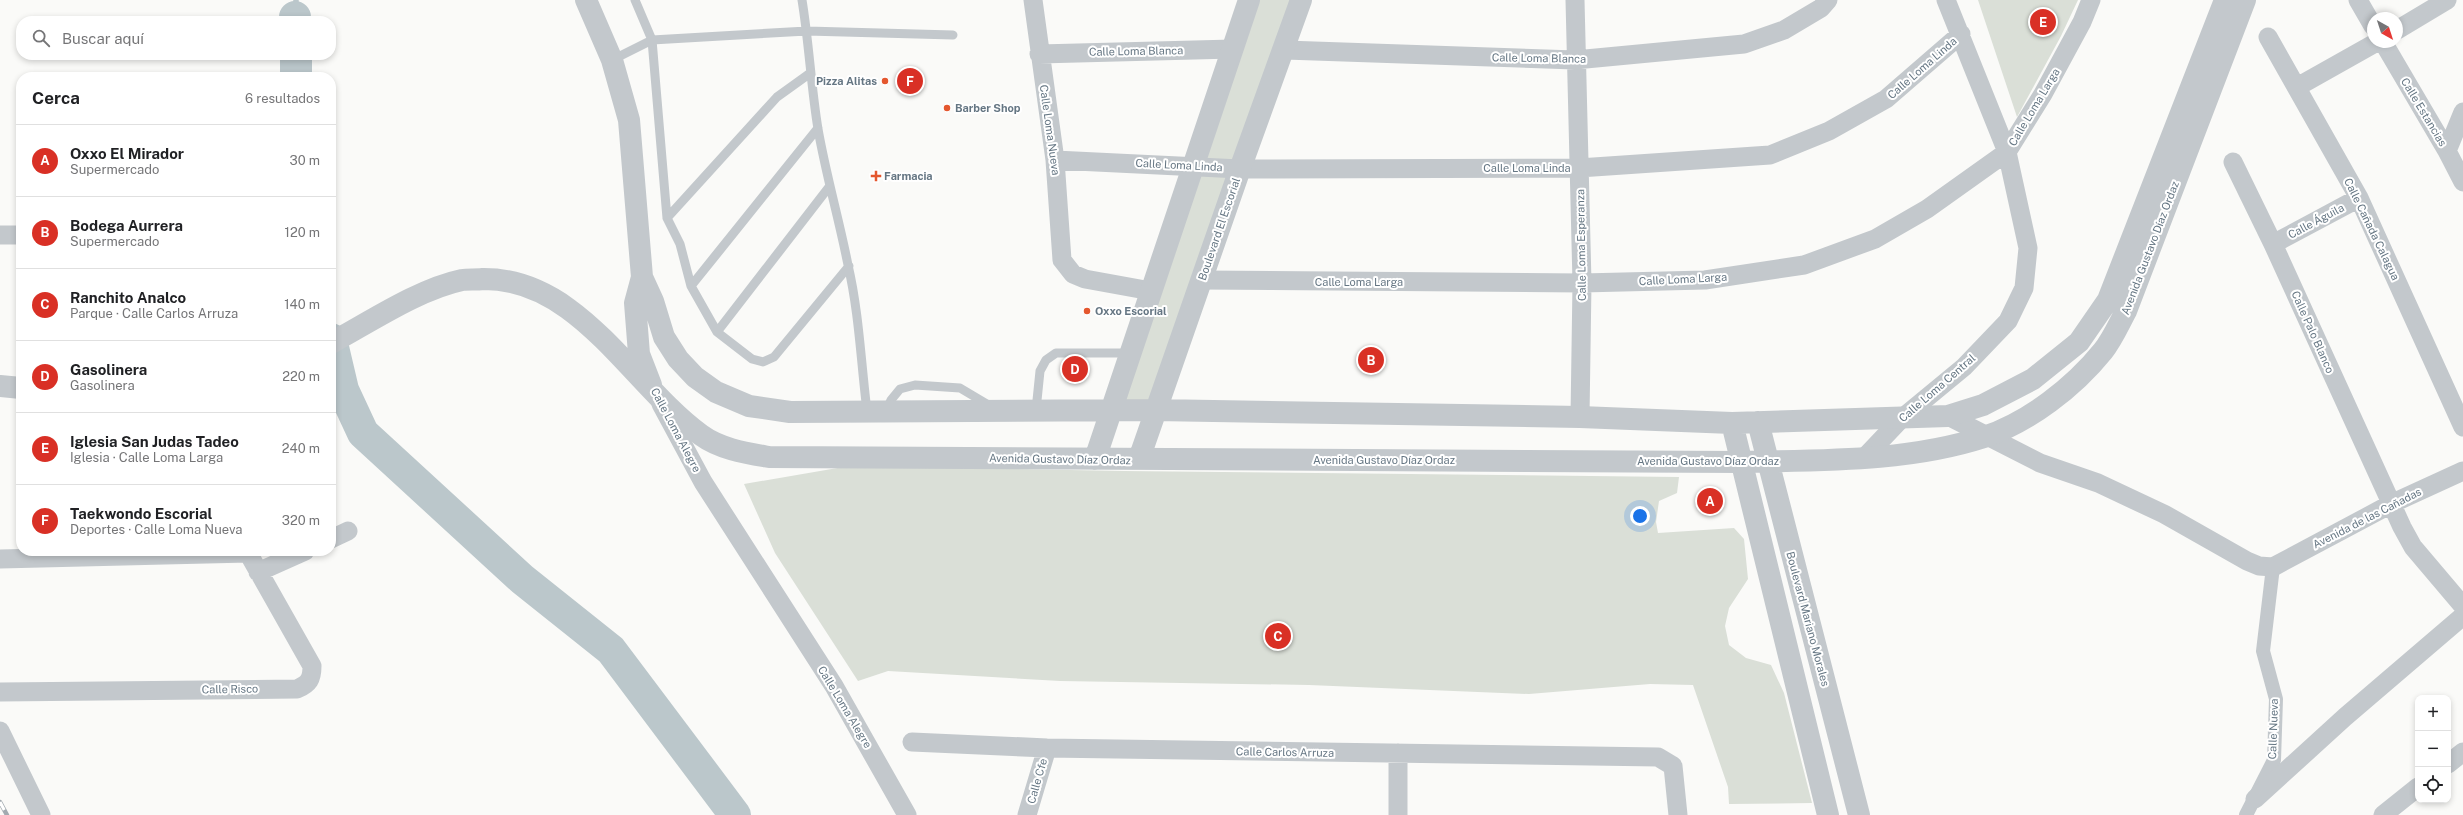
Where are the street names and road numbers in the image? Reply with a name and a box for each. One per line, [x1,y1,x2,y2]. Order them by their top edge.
street label: Calle Loma Linda [1885,35,1959,101]
street label: Calle Loma Blanca [1089,44,1183,58]
street label: Calle Loma Blanca [1492,51,1586,65]
street label: Calle Loma Larga [2006,66,2062,148]
street label: Calle Estancias [2399,76,2449,149]
street label: Calle Loma Nueva [1038,84,1062,176]
street label: Calle Loma Linda [1135,157,1223,173]
street label: Calle Loma Linda [1483,162,1571,174]
street label: Boulevard El Escorial [1196,176,1242,282]
street label: Calle Cañada Calagua [2342,176,2402,282]
street label: Avenida Gustavo Díaz Ordaz [2119,180,2181,316]
street label: Calle Loma Esperanza [1574,189,1588,301]
street label: Calle Águila [2286,200,2346,241]
street label: Calle Loma Larga [1639,271,1727,287]
street label: Calle Loma Larga [1315,276,1403,288]
street label: Calle Palo Blanco [2289,289,2337,375]
street label: Calle Loma Central [1896,352,1978,424]
street label: Calle Loma Alegre [649,386,703,474]
street label: Avenida Gustavo Díaz Ordaz [989,452,1131,466]
street label: Avenida Gustavo Díaz Ordaz [1313,454,1455,466]
street label: Avenida Gustavo Díaz Ordaz [1637,455,1779,467]
street label: Avenida de las Cañadas [2311,485,2424,551]
street label: Boulevard Mariano Morales [1784,550,1832,688]
street label: Calle Loma Alegre [816,664,874,750]
street label: Calle Risco [202,683,258,695]
street label: Calle Nueva [2266,698,2280,760]
street label: Calle Carlos Arruza [1236,745,1334,759]
street label: Calle Cfe [1025,757,1049,805]

